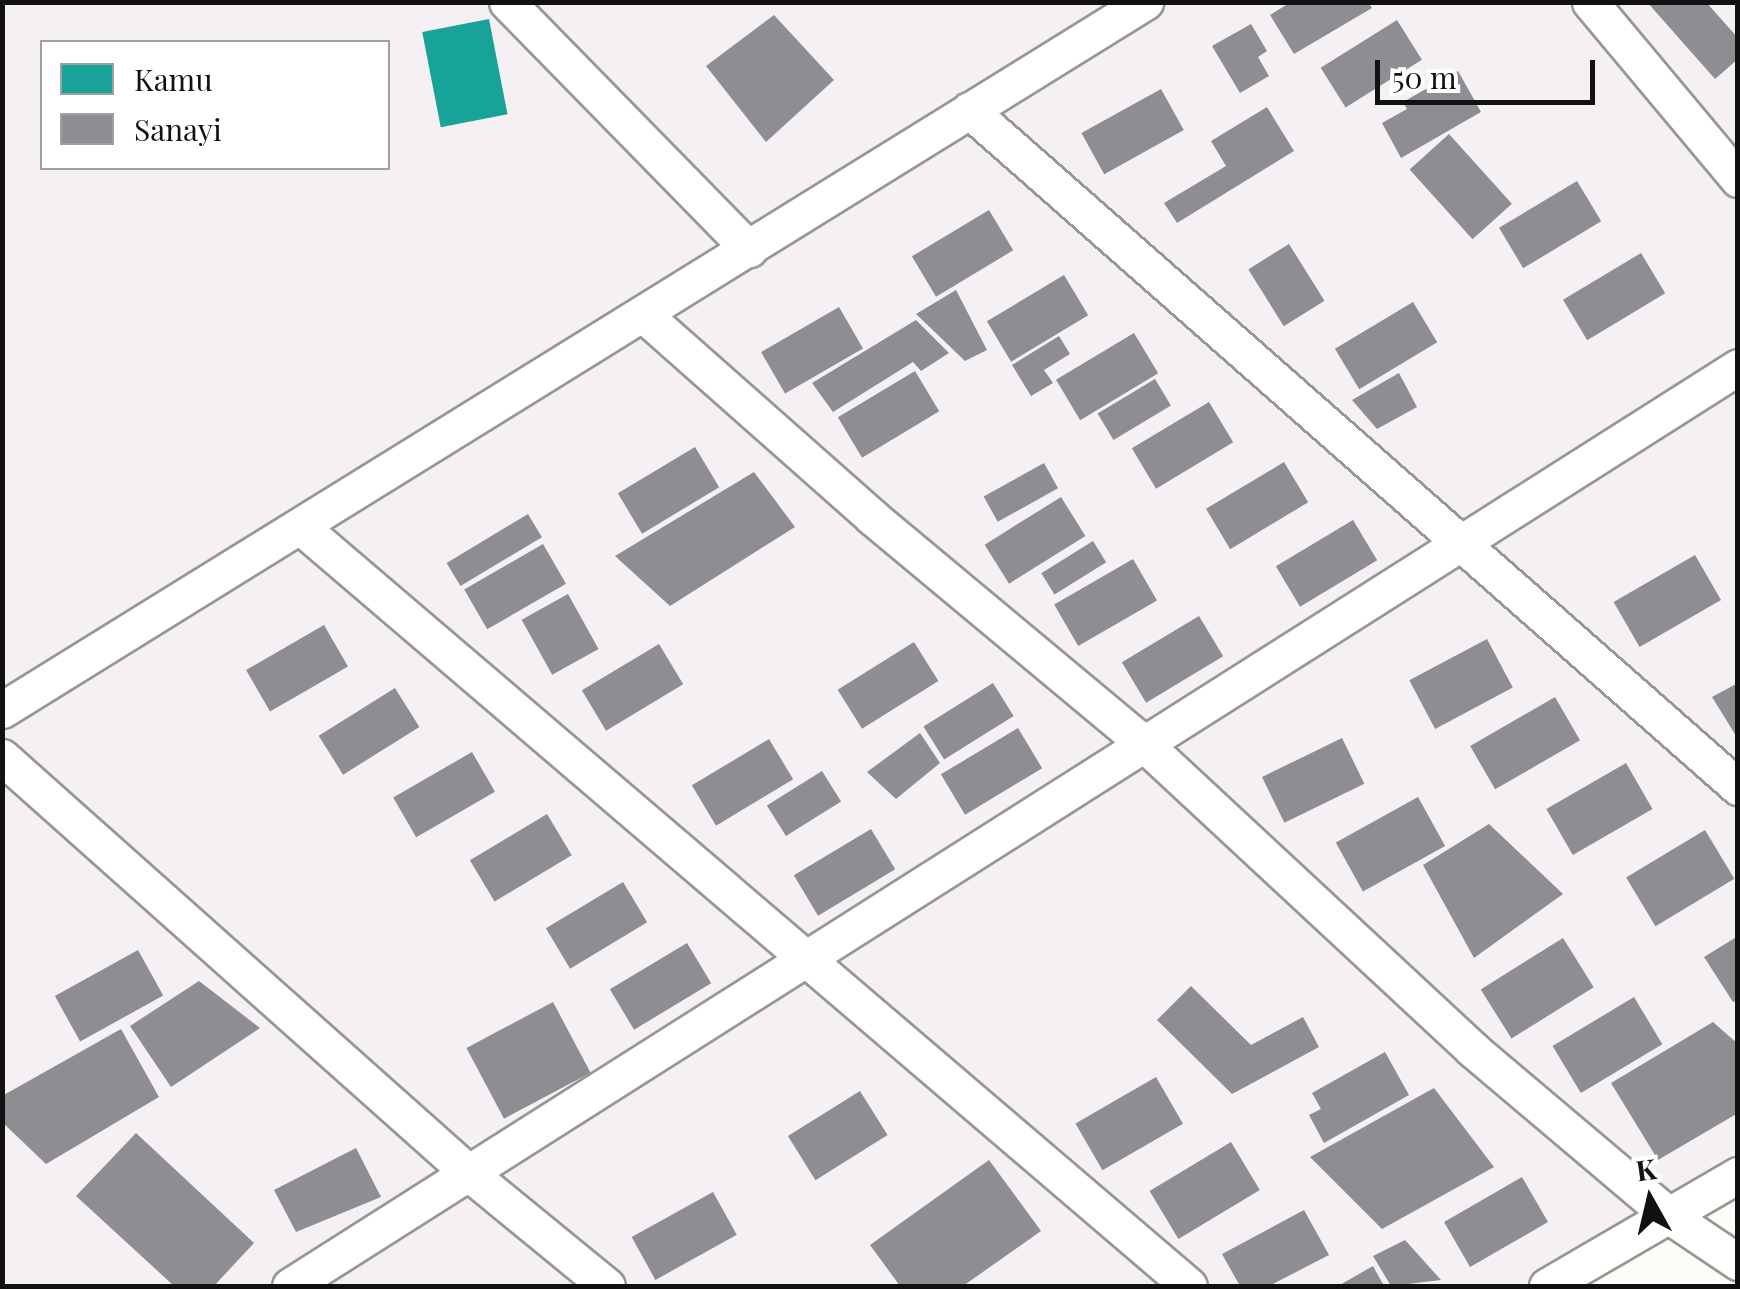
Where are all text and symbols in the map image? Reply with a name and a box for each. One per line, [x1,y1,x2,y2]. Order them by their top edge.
legend [40,40,390,170]
scale bar [1380,40,1600,102]
text: 50 m [1392,57,1457,97]
text: Kamu [134,59,213,99]
text: Sanayi [134,109,222,149]
north arrow [1600,1149,1700,1249]
text: K [1633,1149,1658,1189]

